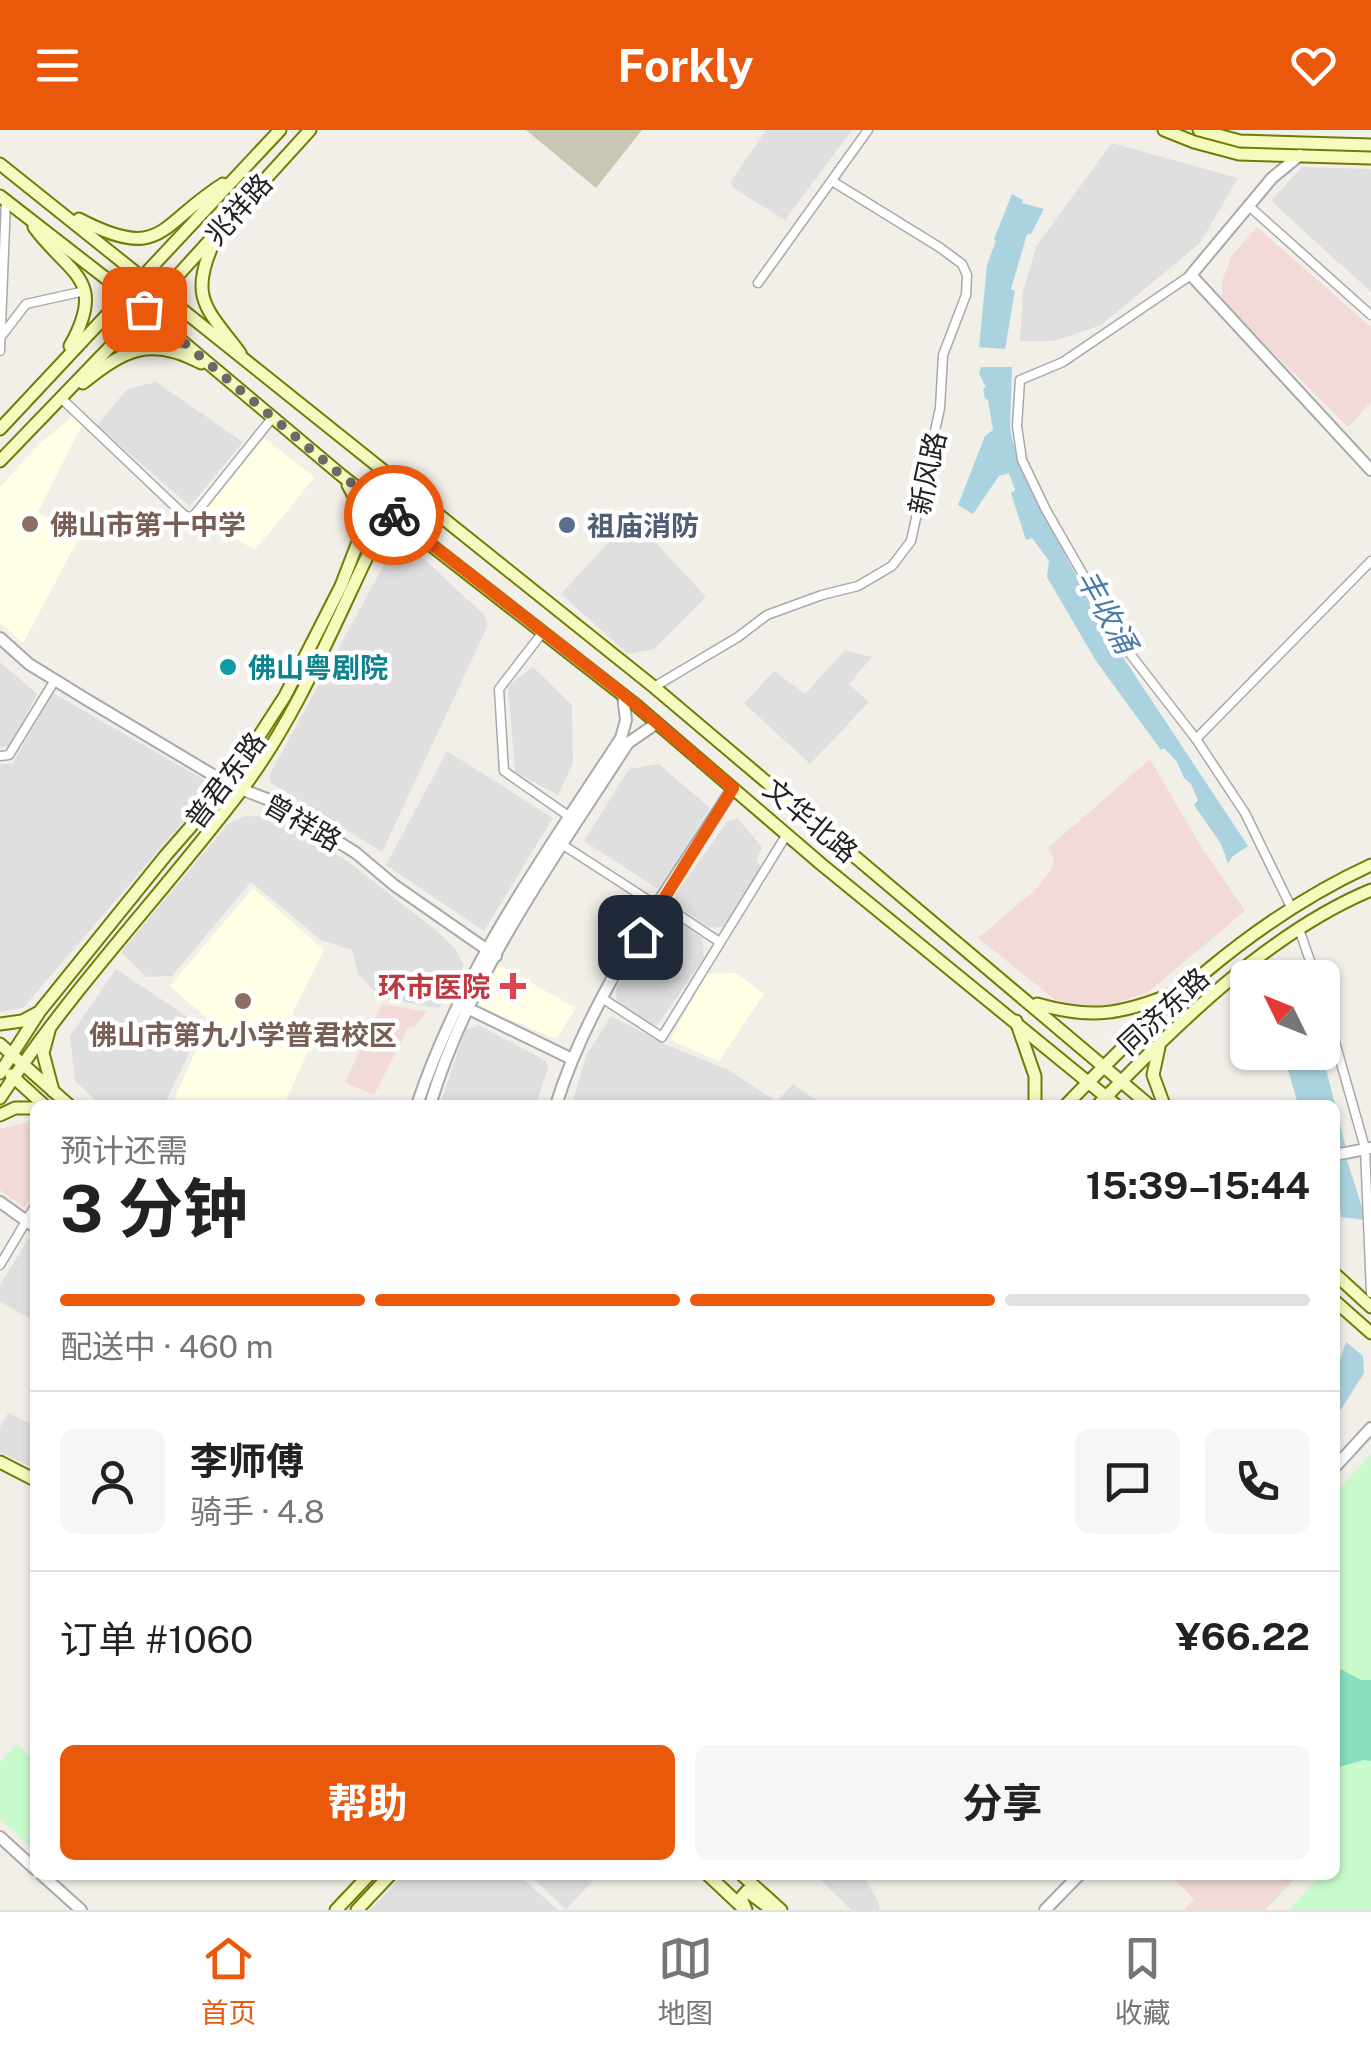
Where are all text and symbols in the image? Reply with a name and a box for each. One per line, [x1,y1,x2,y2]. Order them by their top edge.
icon: menu [30,38,85,93]
icon: heart [1286,38,1341,93]
text: Forkly [617,39,754,92]
street label: 兆祥路 [198,167,278,251]
pin [102,267,187,352]
icon: bag [117,282,172,337]
street label: 新风路 [902,428,952,518]
courier [344,465,444,565]
icon: bike [367,488,422,543]
place label: 佛山市第十中学 [50,508,246,541]
place label: 祖庙消防 [587,509,699,542]
marker: 佛山市第十中学 [19,513,41,535]
marker: 祖庙消防 [556,514,578,536]
water label: 丰收涌 [1069,563,1146,662]
place label: 佛山粤剧院 [248,651,388,684]
marker: 佛山粤剧院 [217,656,239,678]
street label: 普君东路 [178,725,272,835]
street label: 文华北路 [757,771,865,869]
street label: 曾祥路 [258,787,348,857]
pin [598,895,683,980]
icon: home [613,910,668,965]
north arrow [1230,960,1340,1070]
map controls [1230,960,1340,1070]
street label: 同济东路 [1111,961,1215,1061]
place label: 环市医院 [378,970,490,1003]
marker: 环市医院 [500,973,526,999]
marker: 佛山市第九小学普君校区 [232,990,254,1012]
place label: 佛山市第九小学普君校区 [89,1018,397,1051]
text: 预计还需 [60,1132,188,1169]
text: 15:39–15:44 [1086,1163,1310,1208]
text: 3 分钟 [60,1170,248,1247]
text: 配送中 · 460 m [60,1328,274,1365]
button: person [60,1429,165,1534]
button: chat [1075,1429,1180,1534]
button: phone [1205,1429,1310,1534]
text: 李师傅 [190,1439,304,1484]
text: 骑手 · 4.8 [190,1493,325,1530]
text: ¥66.22 [1176,1614,1310,1659]
text: 订单 #1060 [60,1617,253,1662]
button: 帮助 [60,1745,675,1860]
button: 分享 [695,1745,1310,1860]
tab: 首页 [200,1931,257,2031]
tab: 地图 [657,1931,714,2031]
tab: 收藏 [1114,1931,1171,2031]

